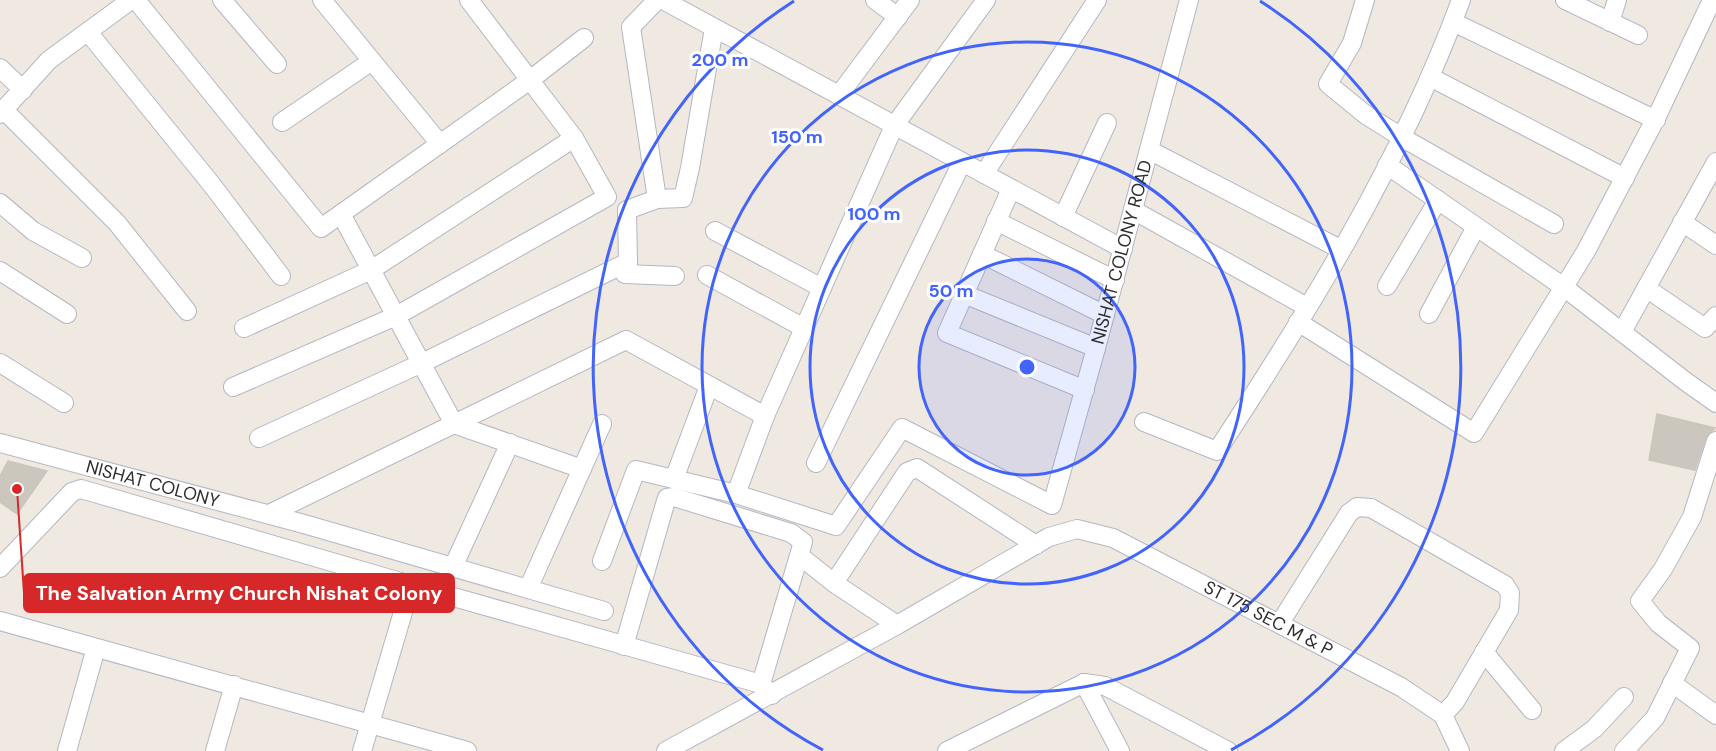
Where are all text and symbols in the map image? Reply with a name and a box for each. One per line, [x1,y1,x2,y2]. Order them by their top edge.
text: 200 m [692,48,748,72]
text: 150 m [771,125,823,149]
street label: NISHAT COLONY ROAD [1086,157,1158,347]
text: 100 m [847,202,901,226]
text: 50 m [928,279,974,303]
centre of rings [1017,357,1037,377]
street label: NISHAT COLONY [83,454,222,513]
callout: The Salvation Army Church Nishat Colony [24,574,454,612]
street label: ST 175 SEC M & P [1200,575,1337,662]
text: The Salvation Army Church Nishat Colony [36,580,442,606]

